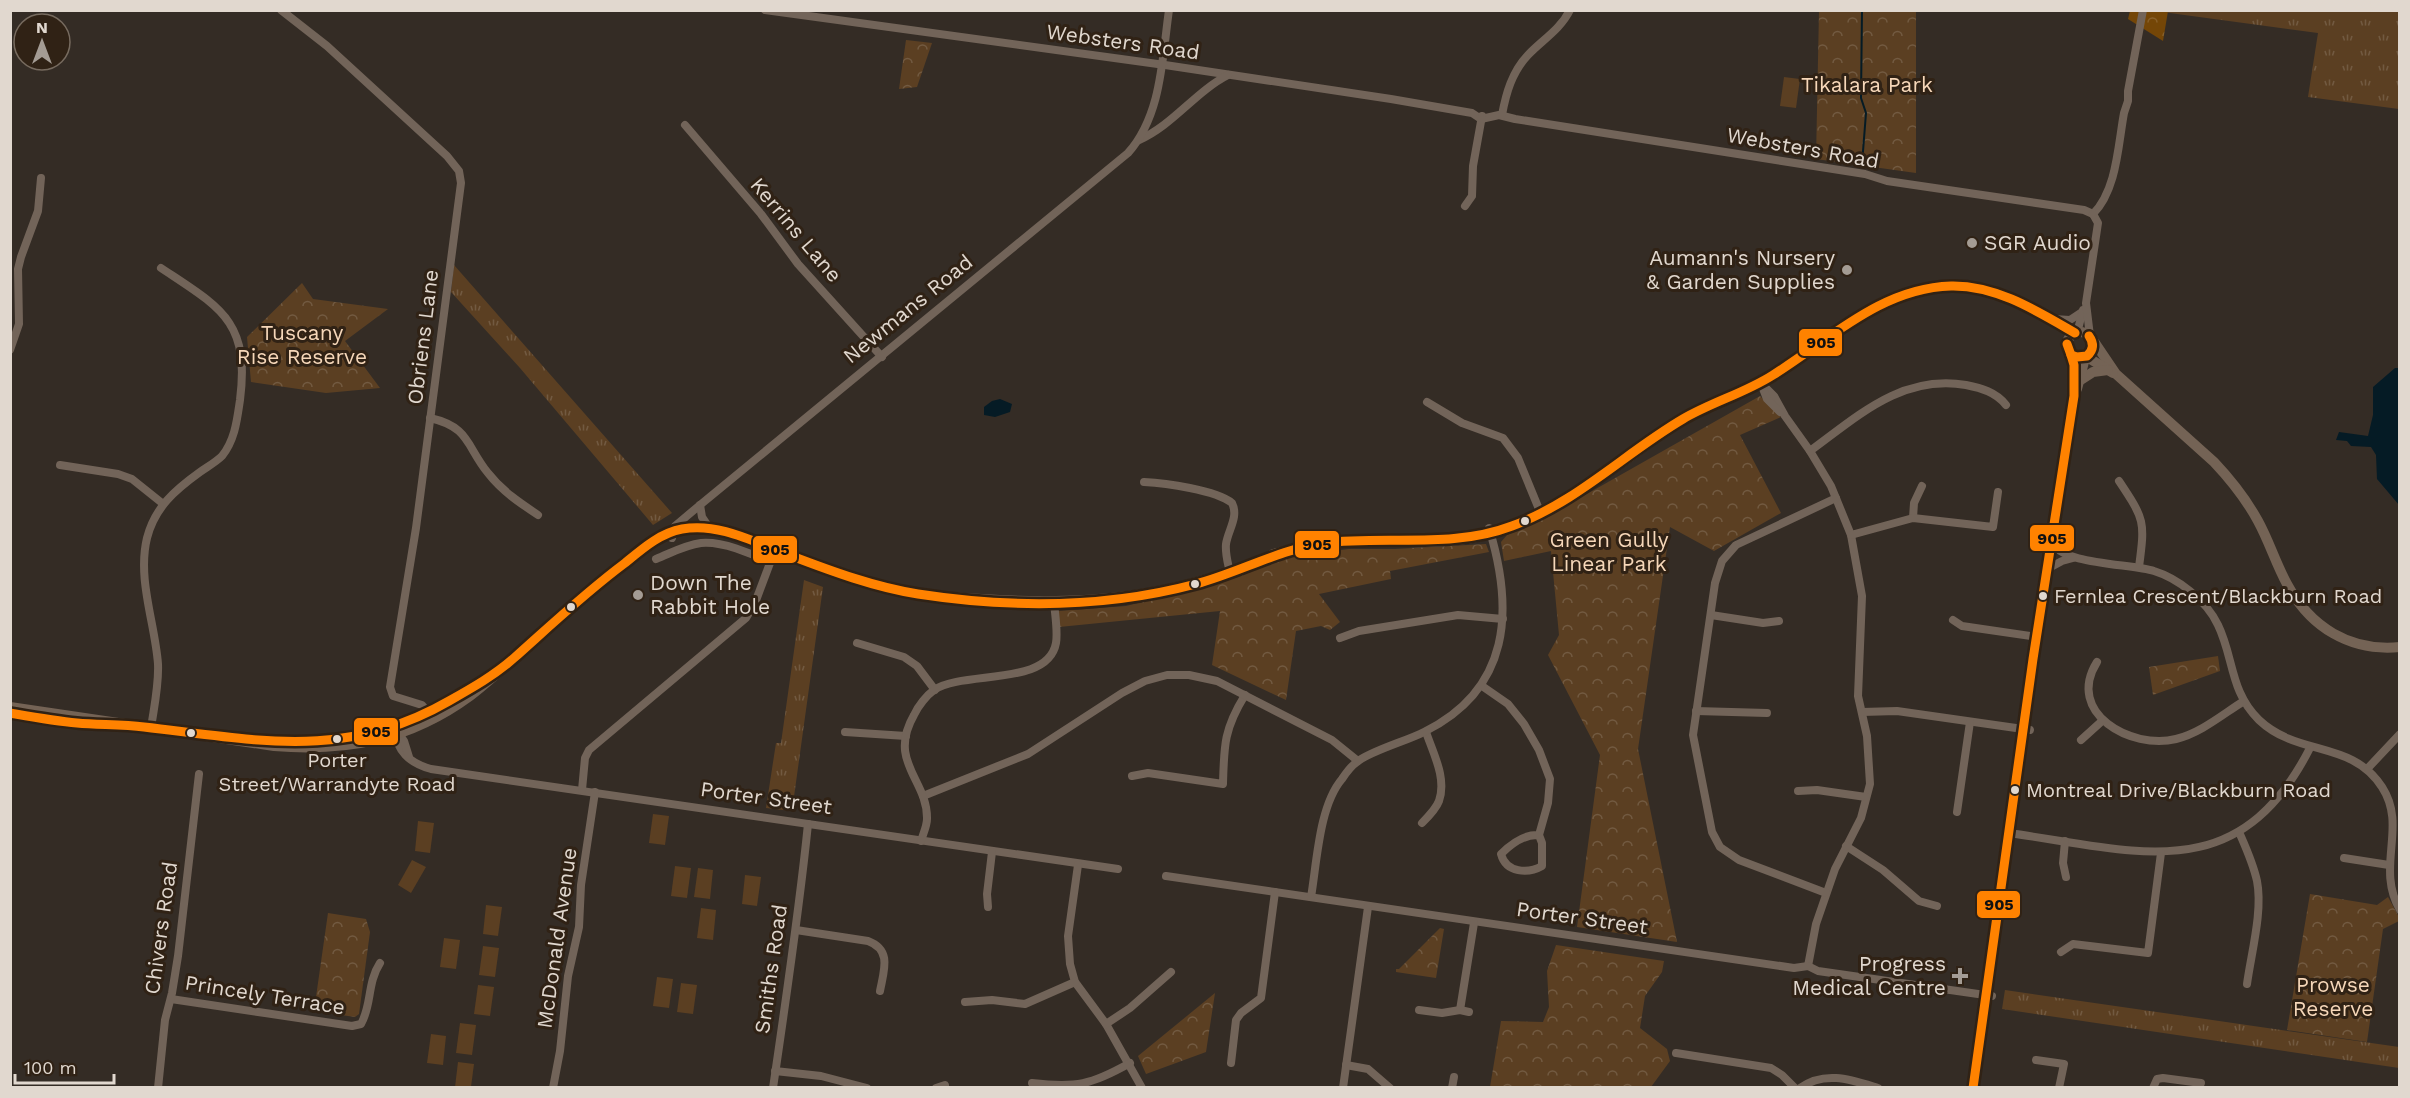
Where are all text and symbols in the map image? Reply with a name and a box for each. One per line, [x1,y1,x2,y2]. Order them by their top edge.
north arrow [12,12,72,72]
text: N [36,18,48,37]
street label: Websters Road [1045,18,1201,65]
park label: Tikalara Park [1801,72,1933,97]
street label: Websters Road [1725,122,1881,173]
street label: Kerrins Lane [745,172,847,287]
place label: SGR Audio [1984,230,2091,255]
marker: SGR Audio [1965,236,1979,250]
place label: Aumann's Nursery & Garden Supplies [1646,245,1835,294]
street label: Newmans Road [838,249,977,368]
marker: Aumann's Nursery & Garden Supplies [1840,263,1854,277]
street label: Obriens Lane [402,268,443,406]
park label: Tuscany Rise Reserve [237,320,367,369]
line badge: 905 [1798,328,1843,357]
text: 905 [1806,333,1836,352]
unlabelled marker [1519,515,1531,527]
line badge: 905 [2029,524,2075,552]
park label: Green Gully Linear Park [1549,527,1669,576]
text: 905 [2037,529,2067,548]
line badge: 905 [1294,530,1340,559]
line badge: 905 [752,535,798,564]
text: 905 [1302,535,1332,554]
text: 905 [760,540,790,559]
place label: Down The Rabbit Hole [650,570,770,619]
unlabelled marker [1189,578,1201,590]
place label: Fernlea Crescent/Blackburn Road [2054,584,2382,608]
marker: Down The Rabbit Hole [631,588,645,602]
marker: Fernlea Crescent/Blackburn Road [2037,590,2049,602]
unlabelled marker [565,601,577,613]
line badge: 905 [353,717,399,746]
text: 905 [361,722,391,741]
unlabelled marker [185,727,197,739]
marker: Porter Street/Warrandyte Road [331,733,343,745]
place label: Porter Street/Warrandyte Road [219,748,455,796]
street label: Porter Street [699,776,834,819]
place label: Montreal Drive/Blackburn Road [2026,778,2331,802]
marker: Montreal Drive/Blackburn Road [2009,784,2021,796]
street label: McDonald Avenue [531,846,582,1030]
street label: Chivers Road [139,860,182,996]
line badge: 905 [1976,890,2021,919]
text: 905 [1984,895,2014,914]
street label: Porter Street [1515,896,1650,939]
street label: Smiths Road [749,903,792,1035]
place label: Progress Medical Centre [1792,951,1946,1000]
marker: Progress Medical Centre [1951,967,1969,985]
street label: Princely Terrace [183,970,347,1020]
park label: Prowse Reserve [2293,972,2373,1021]
scale bar [15,1047,114,1085]
text: 100 m [24,1057,77,1078]

